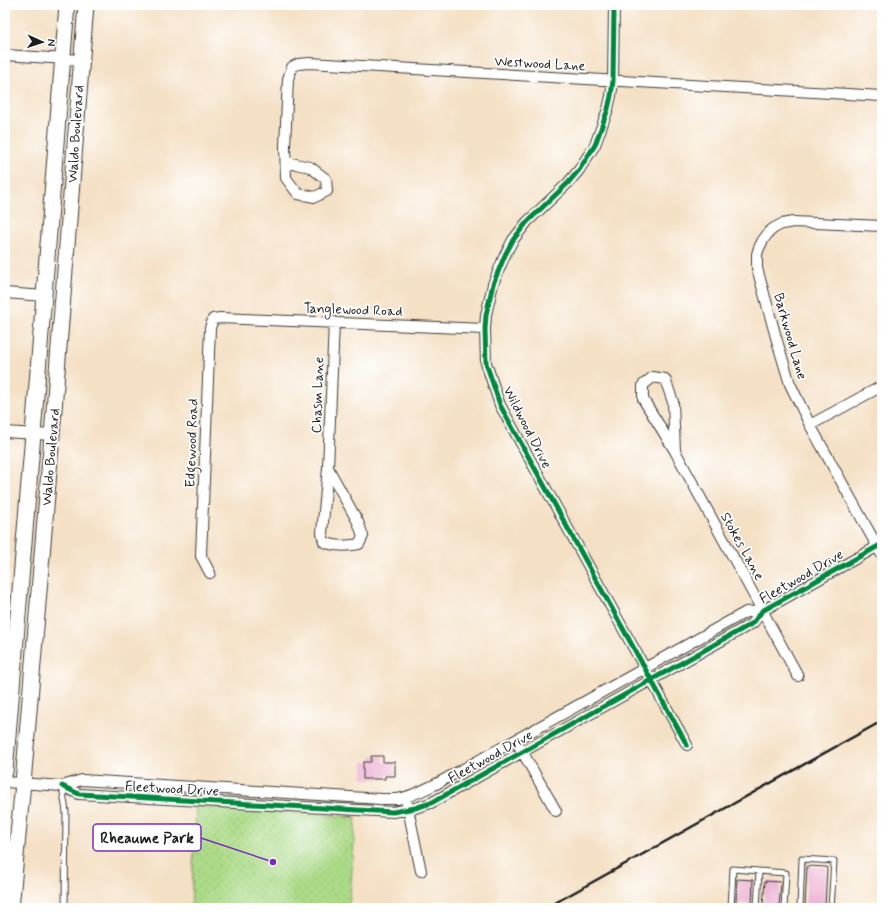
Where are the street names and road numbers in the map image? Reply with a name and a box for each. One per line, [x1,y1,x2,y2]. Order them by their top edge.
street label: Westwood Lane [494,53,586,75]
street label: Waldo Boulevard [64,85,88,183]
street label: Barkwood Lane [769,291,811,382]
street label: Tanglewood Road [303,299,403,322]
street label: Chasm Lane [308,356,328,434]
street label: Wildwood Drive [499,383,556,472]
street label: Edgewood Road [181,398,205,488]
street label: Waldo Boulevard [38,408,64,507]
street label: Stokes Lane [716,509,768,584]
street label: Fleetwood Drive [756,546,847,608]
street label: Fleetwood Drive [445,726,536,788]
street label: Fleetwood Drive [124,778,219,800]

